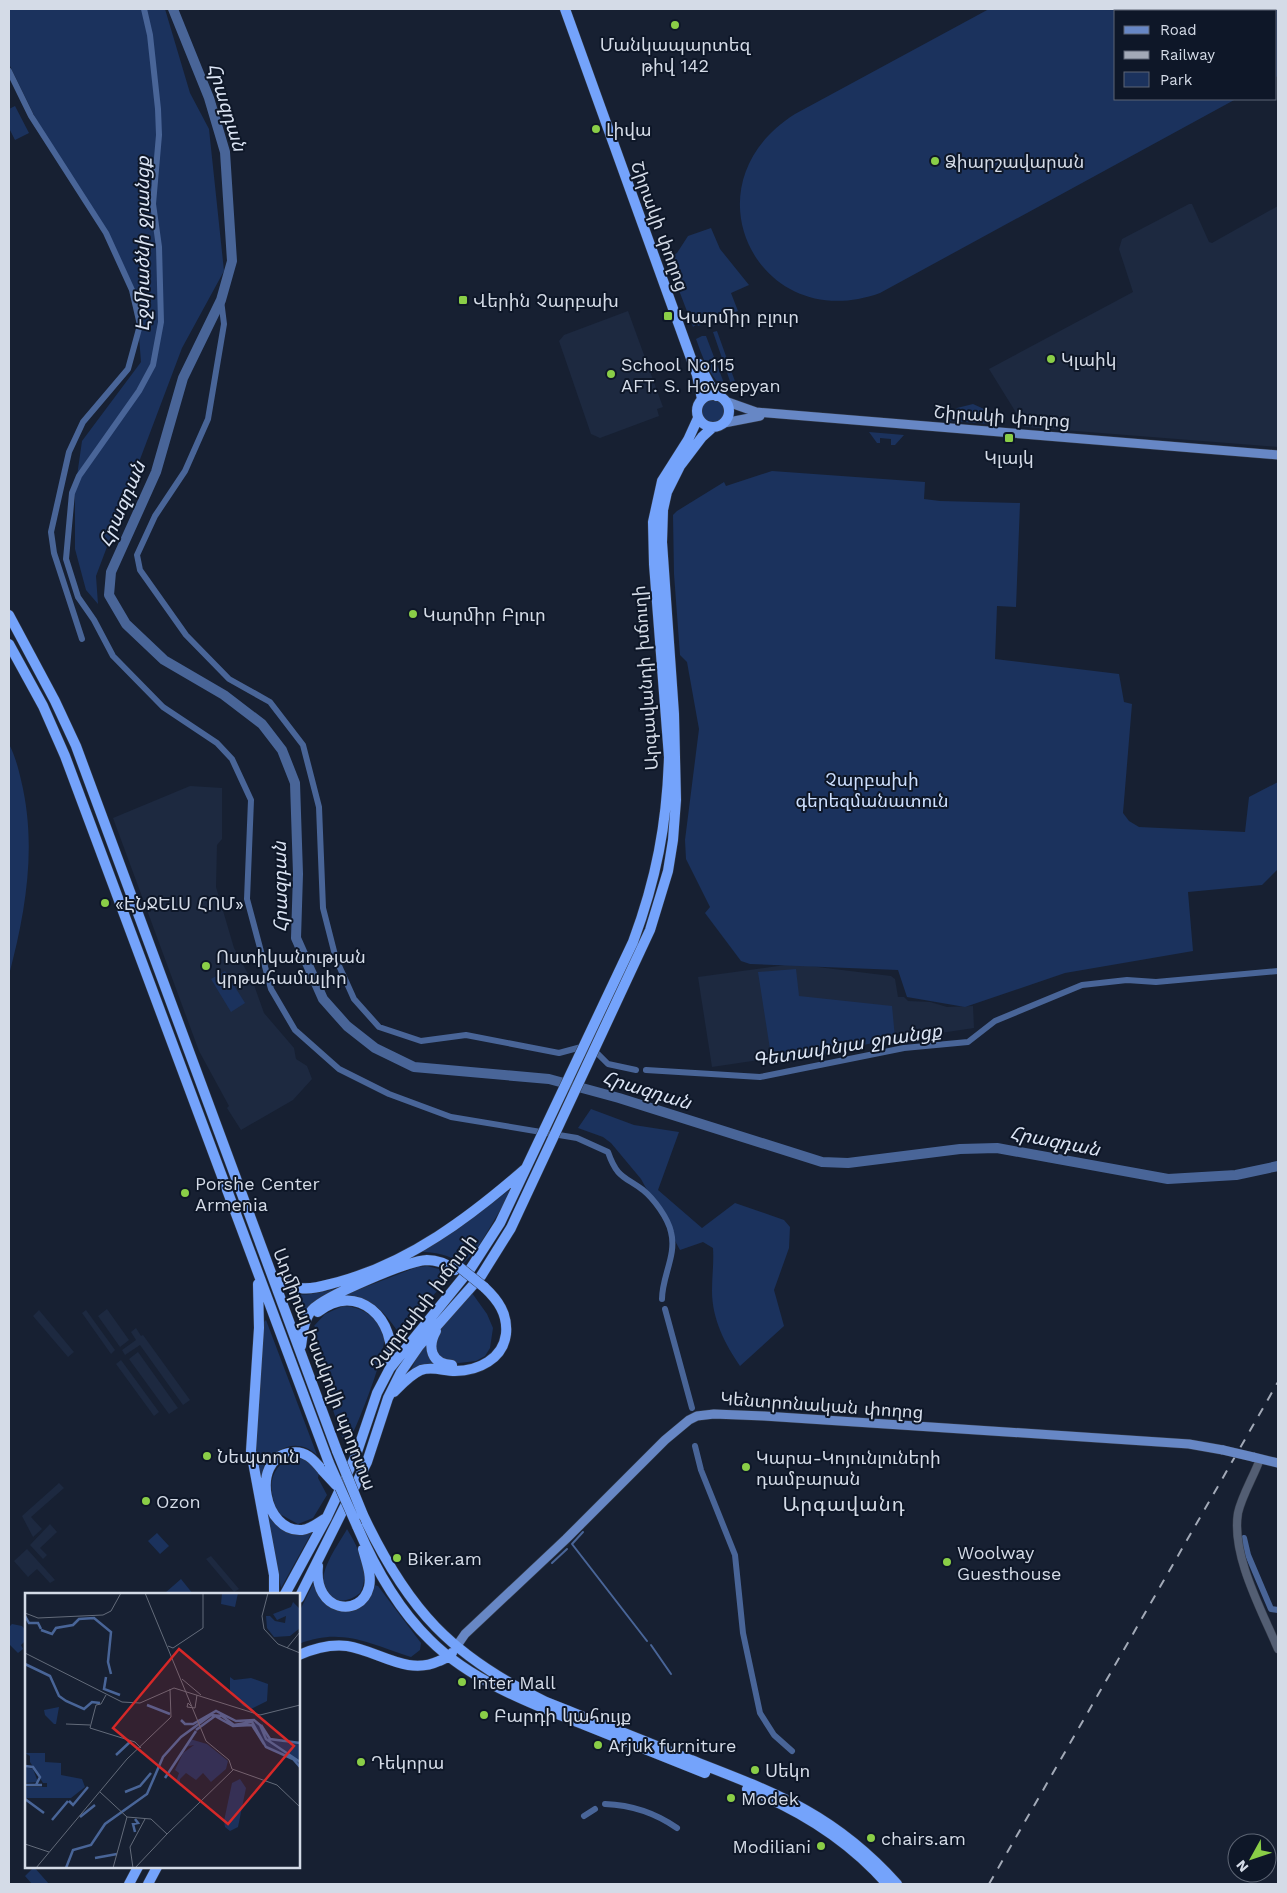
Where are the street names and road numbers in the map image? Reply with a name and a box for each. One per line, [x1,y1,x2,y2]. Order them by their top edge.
street label: Շիրակի փողոց [627,158,693,294]
street label: Շիրակի փողոց [933,401,1071,431]
street label: Արգավանդի խճուղի [628,585,662,771]
street label: Չարբախի խճուղի [365,1230,481,1374]
street label: Ադմիրալ Իսակովի պողոտա [269,1245,381,1493]
street label: Կենտրոնական փողոց [720,1387,924,1423]

